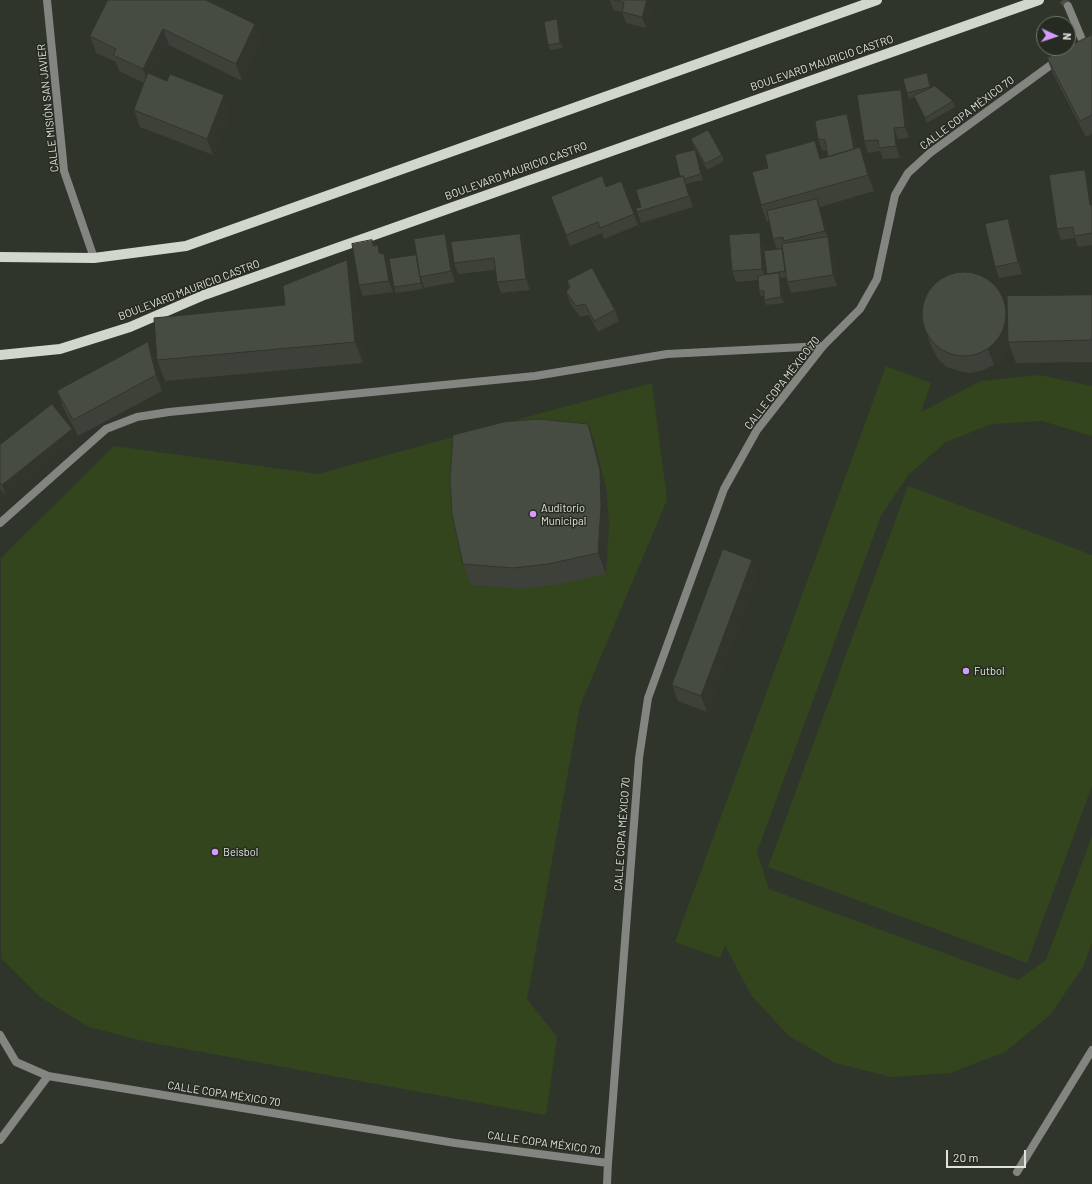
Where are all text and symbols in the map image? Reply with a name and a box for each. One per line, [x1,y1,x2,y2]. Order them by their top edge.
north arrow [1036,16,1076,56]
street label: BOULEVARD MAURICIO CASTRO [749,32,895,94]
text: N [1061,33,1074,41]
street label: CALLE MISIÓN SAN JAVIER [35,43,61,173]
street label: CALLE COPA MÉXICO 70 [917,73,1017,153]
street label: BOULEVARD MAURICIO CASTRO [443,139,589,203]
street label: BOULEVARD MAURICIO CASTRO [116,257,262,323]
street label: CALLE COPA MÉXICO 70 [742,334,822,432]
place label: Auditorio Municipal [541,501,586,527]
marker: Auditorio Municipal [528,509,538,519]
place label: Futbol [974,664,1004,678]
marker: Futbol [961,666,971,676]
street label: CALLE COPA MÉXICO 70 [611,777,633,891]
place label: Beisbol [223,845,258,859]
marker: Beisbol [210,847,220,857]
street label: CALLE COPA MÉXICO 70 [167,1079,281,1109]
street label: CALLE COPA MÉXICO 70 [486,1129,602,1157]
scale bar [948,1142,1028,1168]
text: 20 m [953,1150,979,1164]

